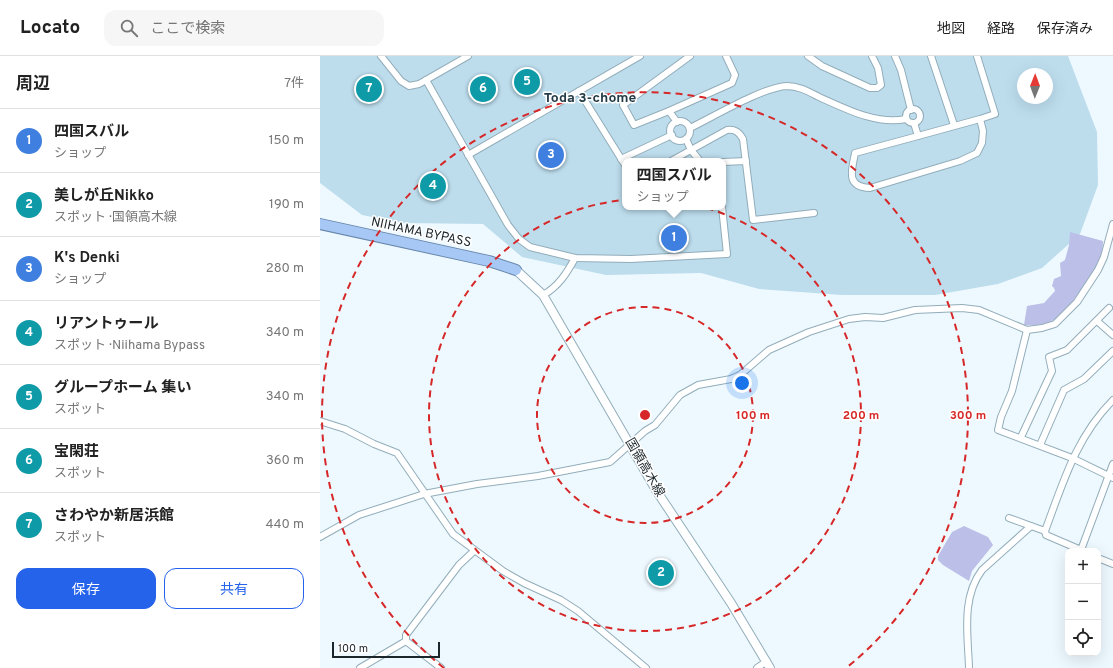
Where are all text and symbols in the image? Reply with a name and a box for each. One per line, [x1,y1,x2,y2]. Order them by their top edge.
search box [104,10,384,46]
text: Locato [20,16,80,40]
icon: search [118,17,140,39]
text: ここで検索 [150,20,225,39]
text: 地図 [937,21,965,38]
text: 経路 [987,21,1015,38]
text: 保存済み [1037,21,1093,38]
pin: 5 [514,67,540,97]
north arrow [1017,68,1053,104]
text: 周辺 [16,74,50,96]
pin: 7 [356,74,382,104]
pin: 6 [470,74,496,104]
text: 7件 [284,76,304,92]
district label: Toda 3-chome [544,90,637,107]
text: 四国スバル [54,123,129,142]
text: 1 [26,133,32,149]
text: 150 m [269,133,304,149]
pin: 3 [538,140,564,170]
text: ショップ [54,146,106,162]
popup [622,158,726,210]
text: 四国スバル [636,167,712,186]
pin: 4 [420,171,446,201]
text: 美しが丘Nikko [54,187,154,206]
text: ショップ [636,190,689,206]
text: 2 [25,197,33,213]
text: 190 m [269,197,304,213]
text: スポット · 国領高木線 [54,210,177,226]
street label: NIIHAMA BYPASS [369,215,473,251]
pin: 1 [661,223,687,253]
text: K's Denki [54,249,120,268]
text: 3 [25,261,33,277]
text: 280 m [266,261,304,277]
text: ショップ [54,272,106,288]
text: リアントゥール [54,315,158,334]
text: 4 [25,325,33,341]
text: 340 m [266,325,304,341]
text: スポット · Niihama Bypass [54,338,205,354]
your location [732,373,752,393]
text: グループホーム 集い [54,379,191,398]
text: 5 [25,389,33,405]
text: 340 m [266,389,304,405]
text: スポット [54,402,106,418]
centre of rings [638,408,652,422]
text: 100 m [736,408,770,424]
text: 200 m [843,408,879,424]
text: 300 m [950,408,986,424]
street label: 国領高木線 [621,435,668,500]
text: 宝閑荘 [54,443,99,462]
text: 6 [25,453,33,469]
text: 360 m [266,453,304,469]
text: スポット [54,466,106,482]
text: さわやか新居浜館 [54,507,174,526]
text: 7 [26,517,32,533]
text: 440 m [265,517,304,533]
text: スポット [54,530,106,546]
map controls [1065,548,1101,656]
button: + [1065,548,1101,584]
pin: 2 [648,558,674,588]
button: 保存 [16,568,156,609]
button: 共有 [164,568,304,609]
button: − [1065,584,1101,620]
button: locate [1065,620,1101,656]
scale bar [332,640,440,659]
text: 100 m [338,642,368,656]

